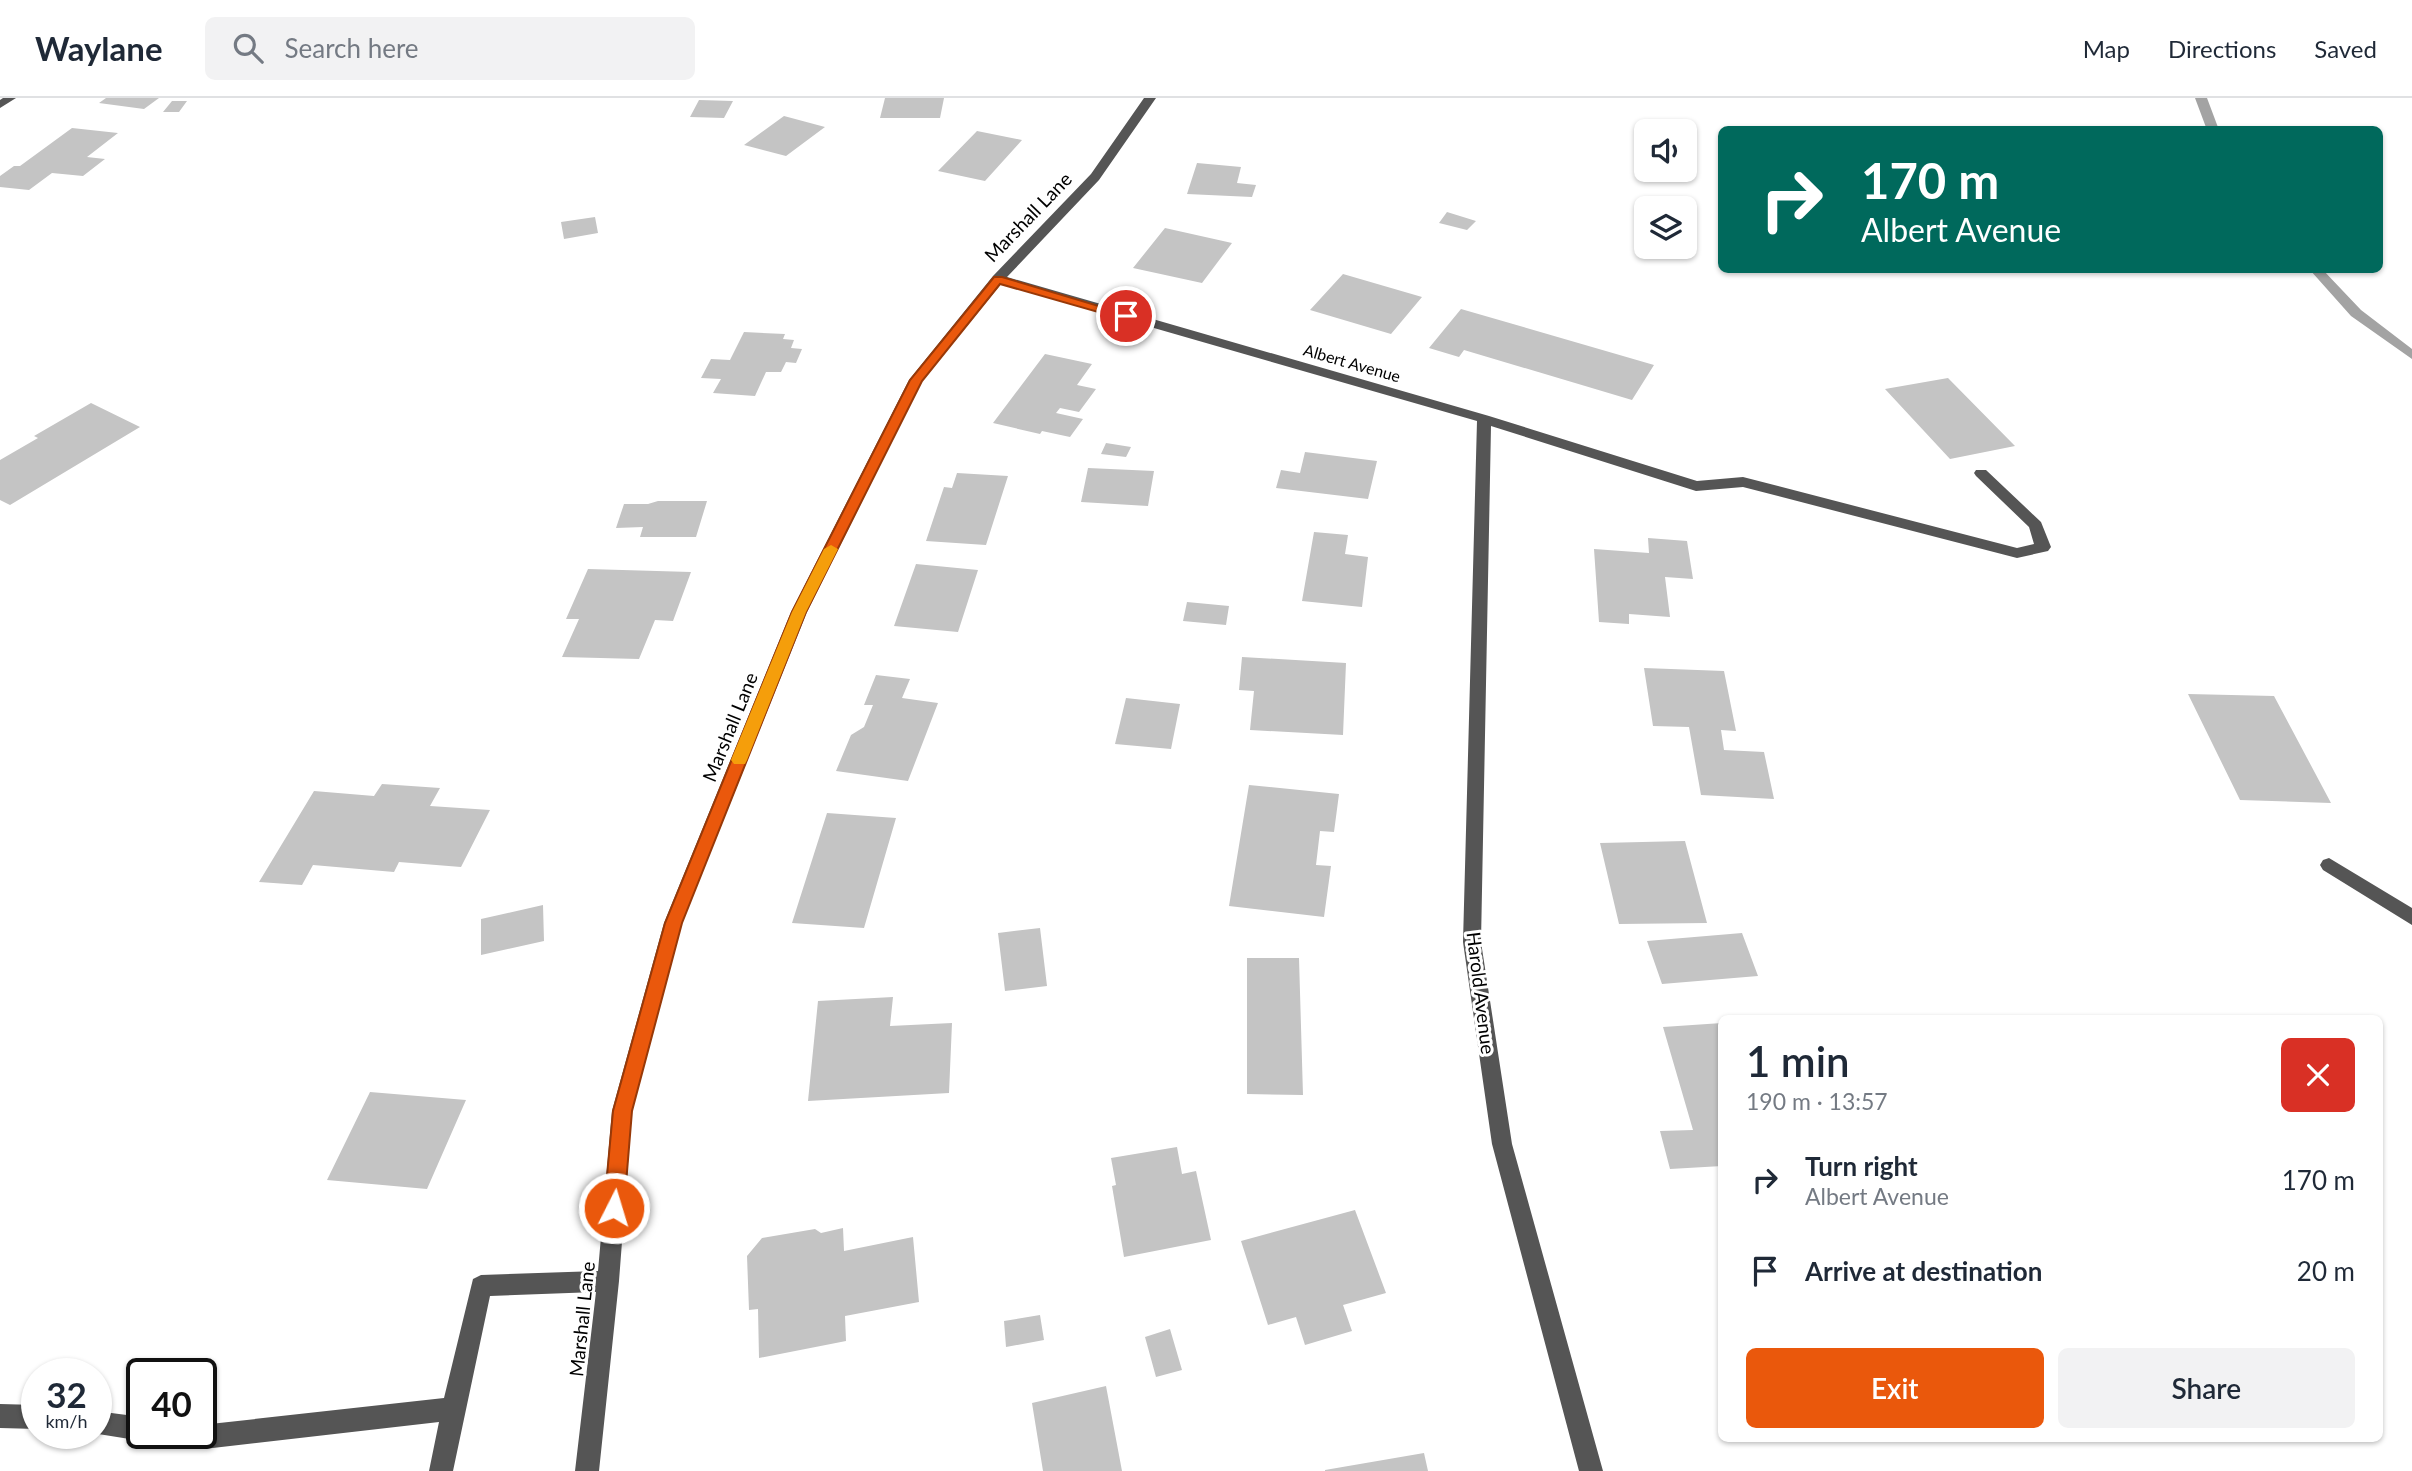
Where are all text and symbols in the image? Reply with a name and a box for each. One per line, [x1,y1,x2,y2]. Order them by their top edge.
search box [205,17,695,80]
text: Waylane [35,28,163,68]
icon: search [229,29,267,67]
text: Search here [285,32,419,64]
text: Map [2083,34,2130,63]
text: Directions [2168,34,2276,63]
text: Saved [2314,34,2377,63]
map controls [1634,119,1697,259]
button: sound [1634,119,1697,182]
text: 170 m [1861,151,1999,209]
icon: right [1746,154,1837,245]
street label: Marshall Lane [979,167,1076,266]
button: layers [1634,196,1697,259]
text: Albert Avenue [1861,210,2061,249]
pin [1096,286,1156,346]
icon: arrive [1107,297,1145,335]
street label: Albert Avenue [1301,340,1403,385]
street label: Marshall Lane [697,669,762,785]
street label: Harold Avenue [1463,930,1500,1055]
text: 1 min [1746,1036,1850,1086]
button: close [2281,1038,2355,1112]
text: 190 m · 13:57 [1746,1087,1888,1115]
text: Turn right [1805,1150,1918,1182]
icon: right [1746,1161,1784,1199]
text: 170 m [2282,1164,2355,1196]
position arrow [577,1171,651,1245]
text: Albert Avenue [1805,1182,1949,1210]
icon: arrive [1746,1252,1784,1290]
text: Arrive at destination [1805,1255,2042,1287]
text: 20 m [2297,1255,2355,1287]
street label: Marshall Lane [564,1260,599,1378]
button: Exit [1746,1348,2044,1428]
button: Share [2058,1348,2355,1428]
speed limit sign: 40 [126,1358,217,1449]
text: 32 [46,1373,87,1415]
text: km/h [45,1410,88,1432]

